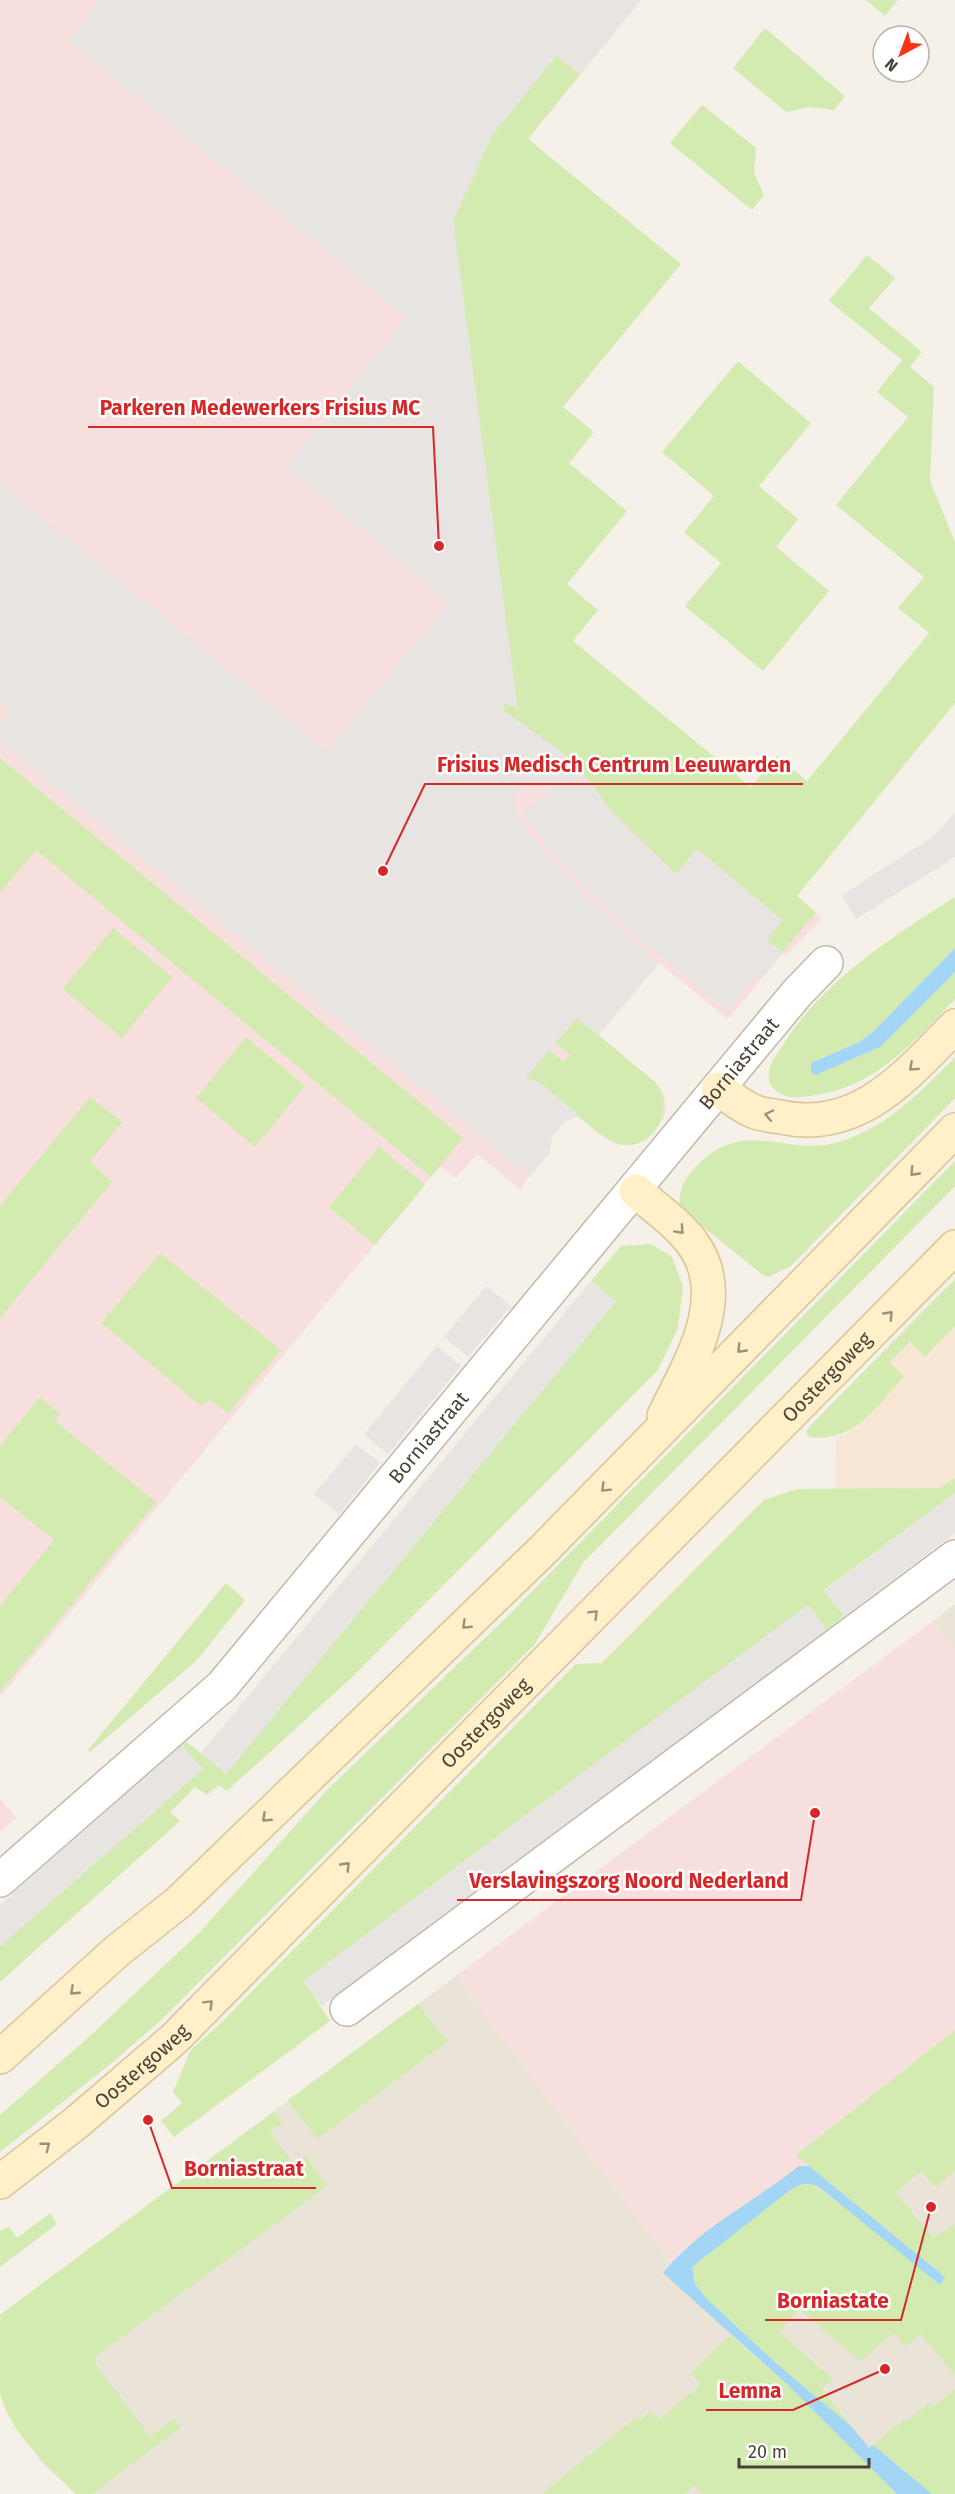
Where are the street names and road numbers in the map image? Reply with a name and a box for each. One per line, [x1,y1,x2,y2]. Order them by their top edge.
street label: Borniastraat [694,1012,784,1114]
street label: Oostergoweg [777,1326,877,1427]
street label: Borniastraat [383,1386,474,1488]
street label: Oostergoweg [436,1672,536,1773]
street label: Oostergoweg [89,2018,195,2114]

